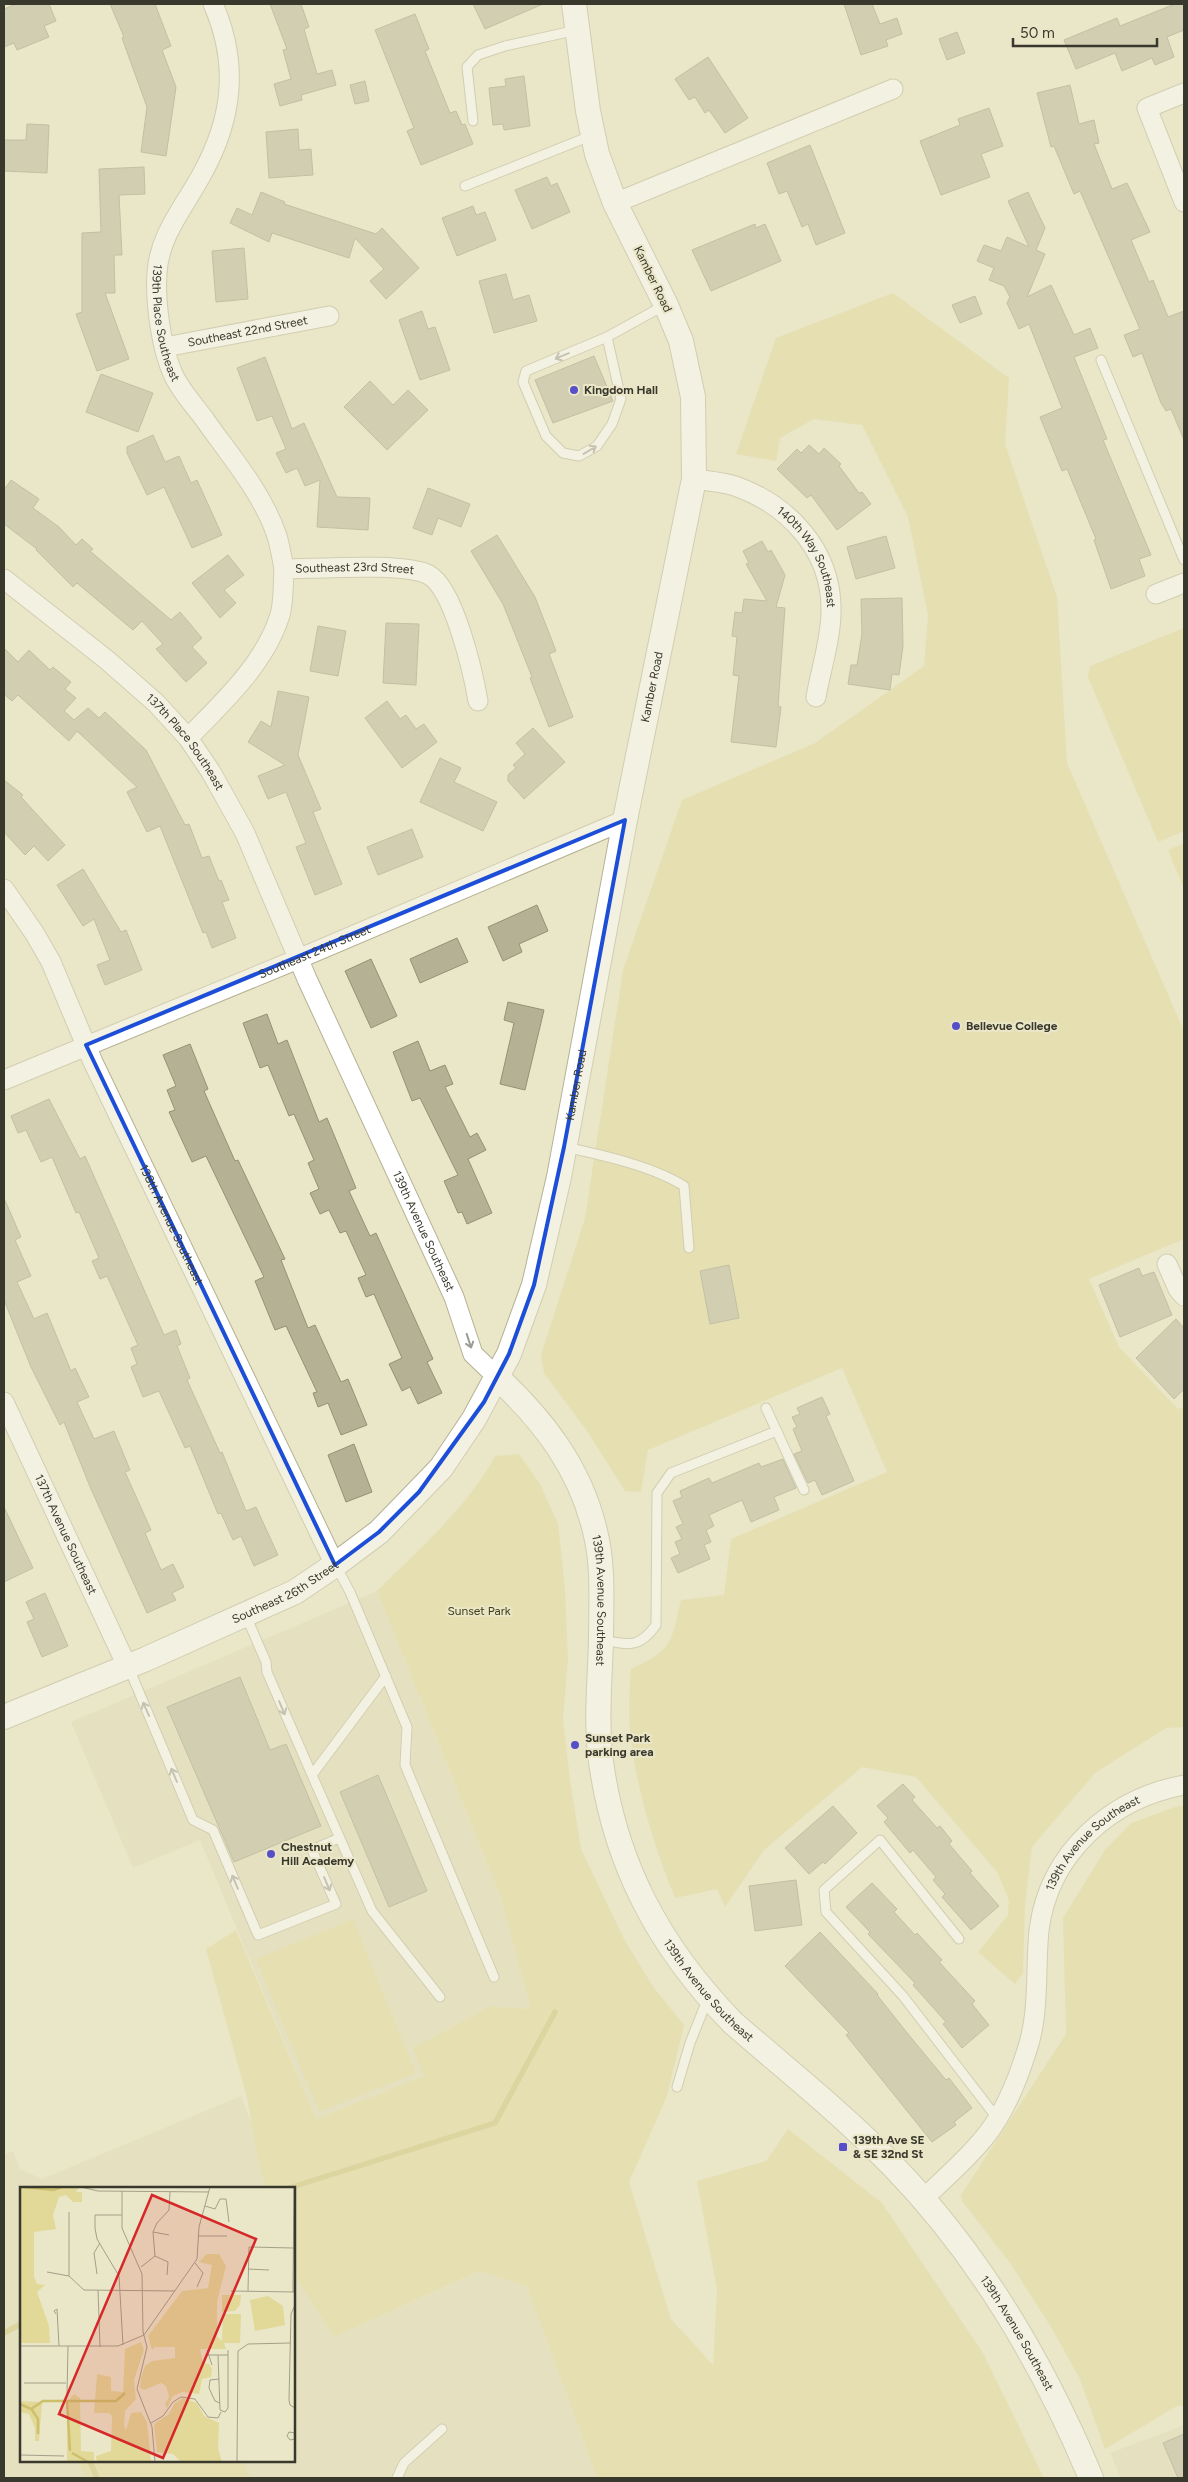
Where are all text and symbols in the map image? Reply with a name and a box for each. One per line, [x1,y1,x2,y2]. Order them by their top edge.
scale bar [1013,15,1157,47]
text: 50 m [1020,24,1055,42]
street label: Kamber Road [631,244,675,314]
street label: 139th Place Southeast [150,263,183,384]
street label: Southeast 22nd Street [186,313,309,350]
one-way arrow [555,351,570,361]
place label: Kingdom Hall [584,383,658,397]
marker: Kingdom Hall [568,384,580,396]
one-way arrow [583,444,597,455]
street label: 140th Way Southeast [774,504,838,608]
street label: Southeast 23rd Street [295,560,416,577]
street label: Kamber Road [638,650,666,724]
street label: 137th Place Southeast [143,691,227,793]
street label: Southeast 24th Street [257,922,373,981]
place label: Bellevue College [966,1019,1058,1033]
marker: Bellevue College [950,1020,962,1032]
street label: Kamber Road [563,1048,589,1121]
street label: 138th Avenue Southeast [136,1162,206,1288]
street label: 139th Avenue Southeast [390,1169,458,1294]
one-way arrow [465,1333,474,1349]
street label: 137th Avenue Southeast [32,1472,100,1597]
street label: 139th Avenue Southeast [589,1533,608,1667]
street label: Southeast 26th Street [230,1557,342,1626]
park label: Sunset Park [447,1604,511,1618]
one-way arrow [278,1700,287,1715]
one-way arrow [140,1702,150,1717]
place label: Sunset Park parking area [585,1731,654,1759]
marker: Sunset Park parking area [569,1739,581,1751]
one-way arrow [169,1768,179,1783]
street label: 139th Avenue Southeast [1043,1793,1143,1893]
place label: Chestnut Hill Academy [281,1840,354,1868]
marker: Chestnut Hill Academy [265,1848,277,1860]
one-way arrow [230,1875,240,1890]
one-way arrow [323,1876,332,1891]
street label: 139th Avenue Southeast [661,1936,757,2045]
place label: 139th Ave SE & SE 32nd St [853,2133,925,2161]
marker: 139th Ave SE & SE 32nd St [837,2141,849,2153]
inset map [20,2187,295,2462]
street label: 139th Avenue Southeast [977,2273,1056,2393]

